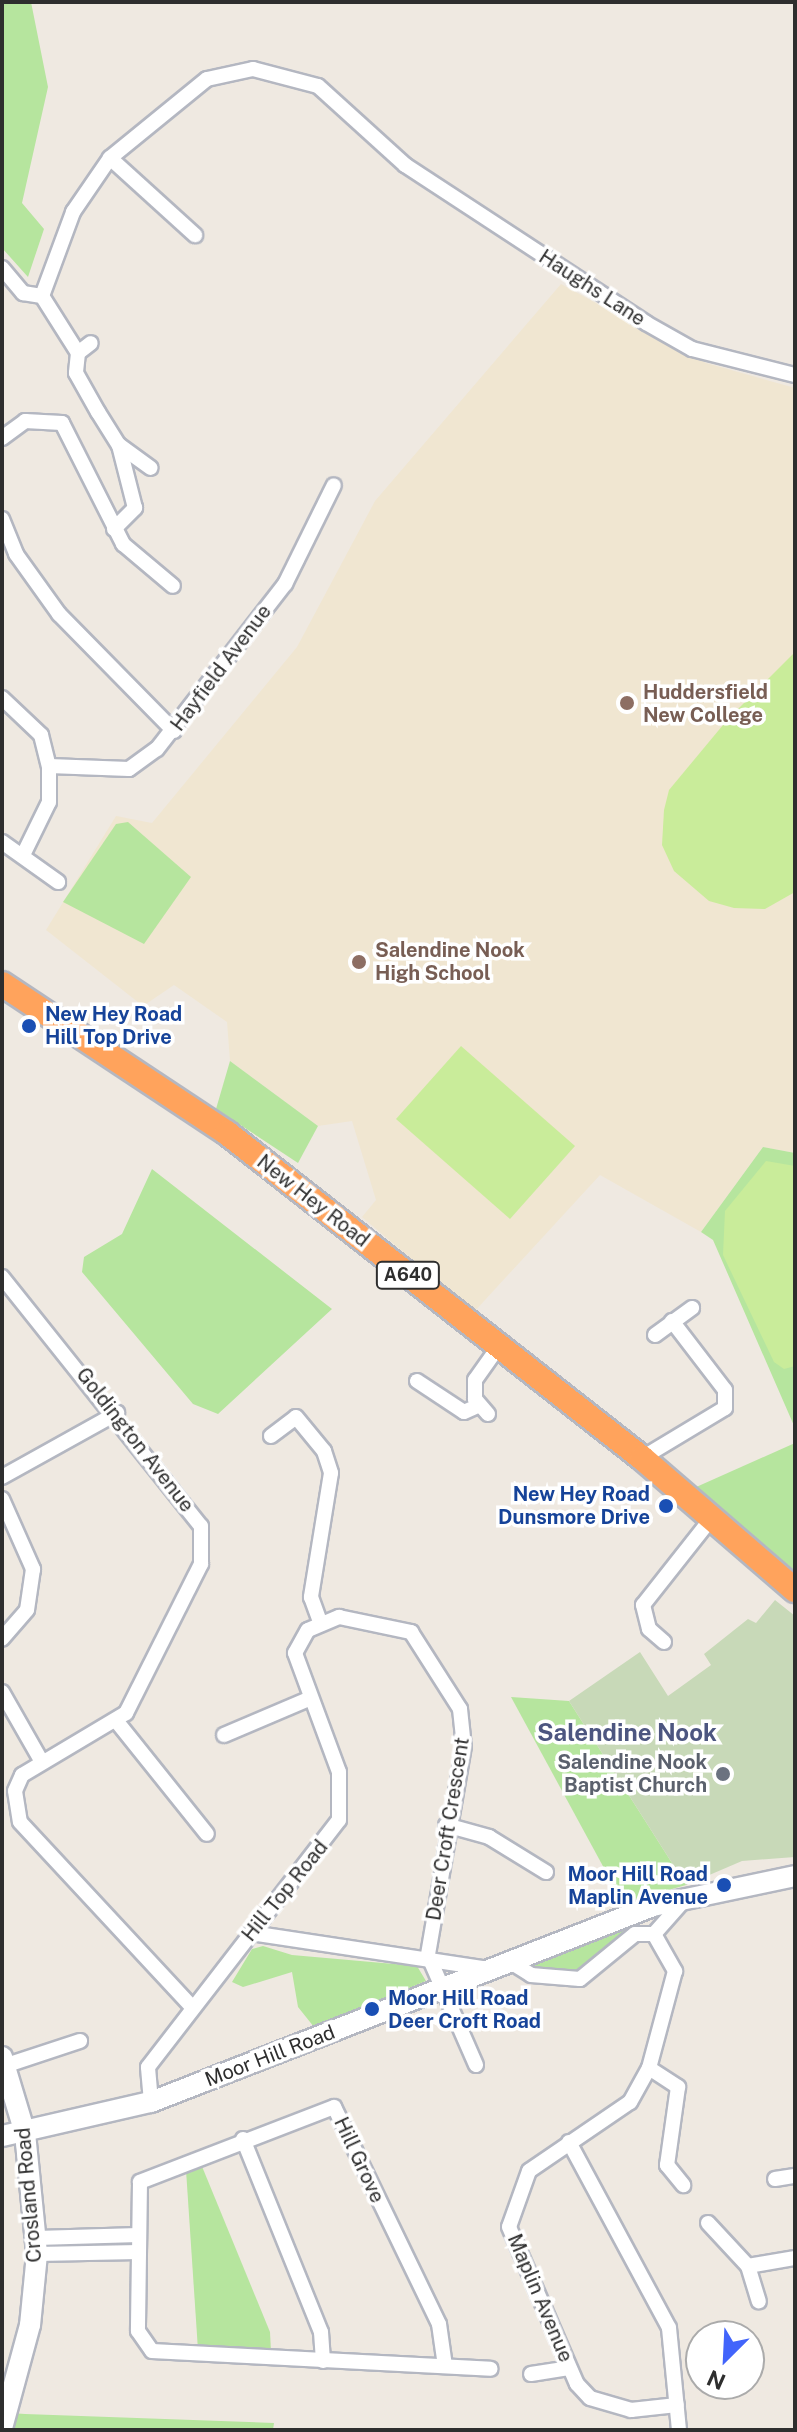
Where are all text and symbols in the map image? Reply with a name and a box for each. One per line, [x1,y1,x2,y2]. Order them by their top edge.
street label: Haughs Lane [534,245,650,331]
street label: Hayfield Avenue [166,600,276,736]
place label: Huddersfield New College [643,680,768,727]
marker: Huddersfield New College [618,694,636,712]
place label: Salendine Nook High School [375,938,525,985]
marker: Salendine Nook High School [350,953,368,971]
place label: New Hey Road Hill Top Drive [45,1002,183,1049]
marker: New Hey Road Hill Top Drive [20,1017,38,1035]
street label: New Hey Road [252,1150,374,1252]
road number: A640 [374,1261,442,1289]
street label: Goldington Avenue [71,1363,199,1517]
place label: New Hey Road Dunsmore Drive [498,1482,650,1529]
marker: New Hey Road Dunsmore Drive [657,1497,675,1515]
district label: Salendine Nook [537,1719,717,1747]
street label: Deer Croft Crescent [422,1736,474,1922]
place label: Salendine Nook Baptist Church [557,1750,707,1797]
marker: Salendine Nook Baptist Church [714,1765,732,1783]
street label: Hill Top Road [237,1836,333,1946]
place label: Moor Hill Road Maplin Avenue [567,1862,708,1909]
marker: Moor Hill Road Maplin Avenue [715,1876,733,1894]
place label: Moor Hill Road Deer Croft Road [388,1986,541,2033]
marker: Moor Hill Road Deer Croft Road [363,2000,381,2018]
street label: Moor Hill Road [202,2020,338,2092]
street label: Hill Grove [329,2113,389,2207]
street label: Crosland Road [11,2126,47,2264]
street label: Maplin Avenue [502,2230,578,2366]
north arrow [685,2320,765,2400]
text: N [703,2365,729,2395]

